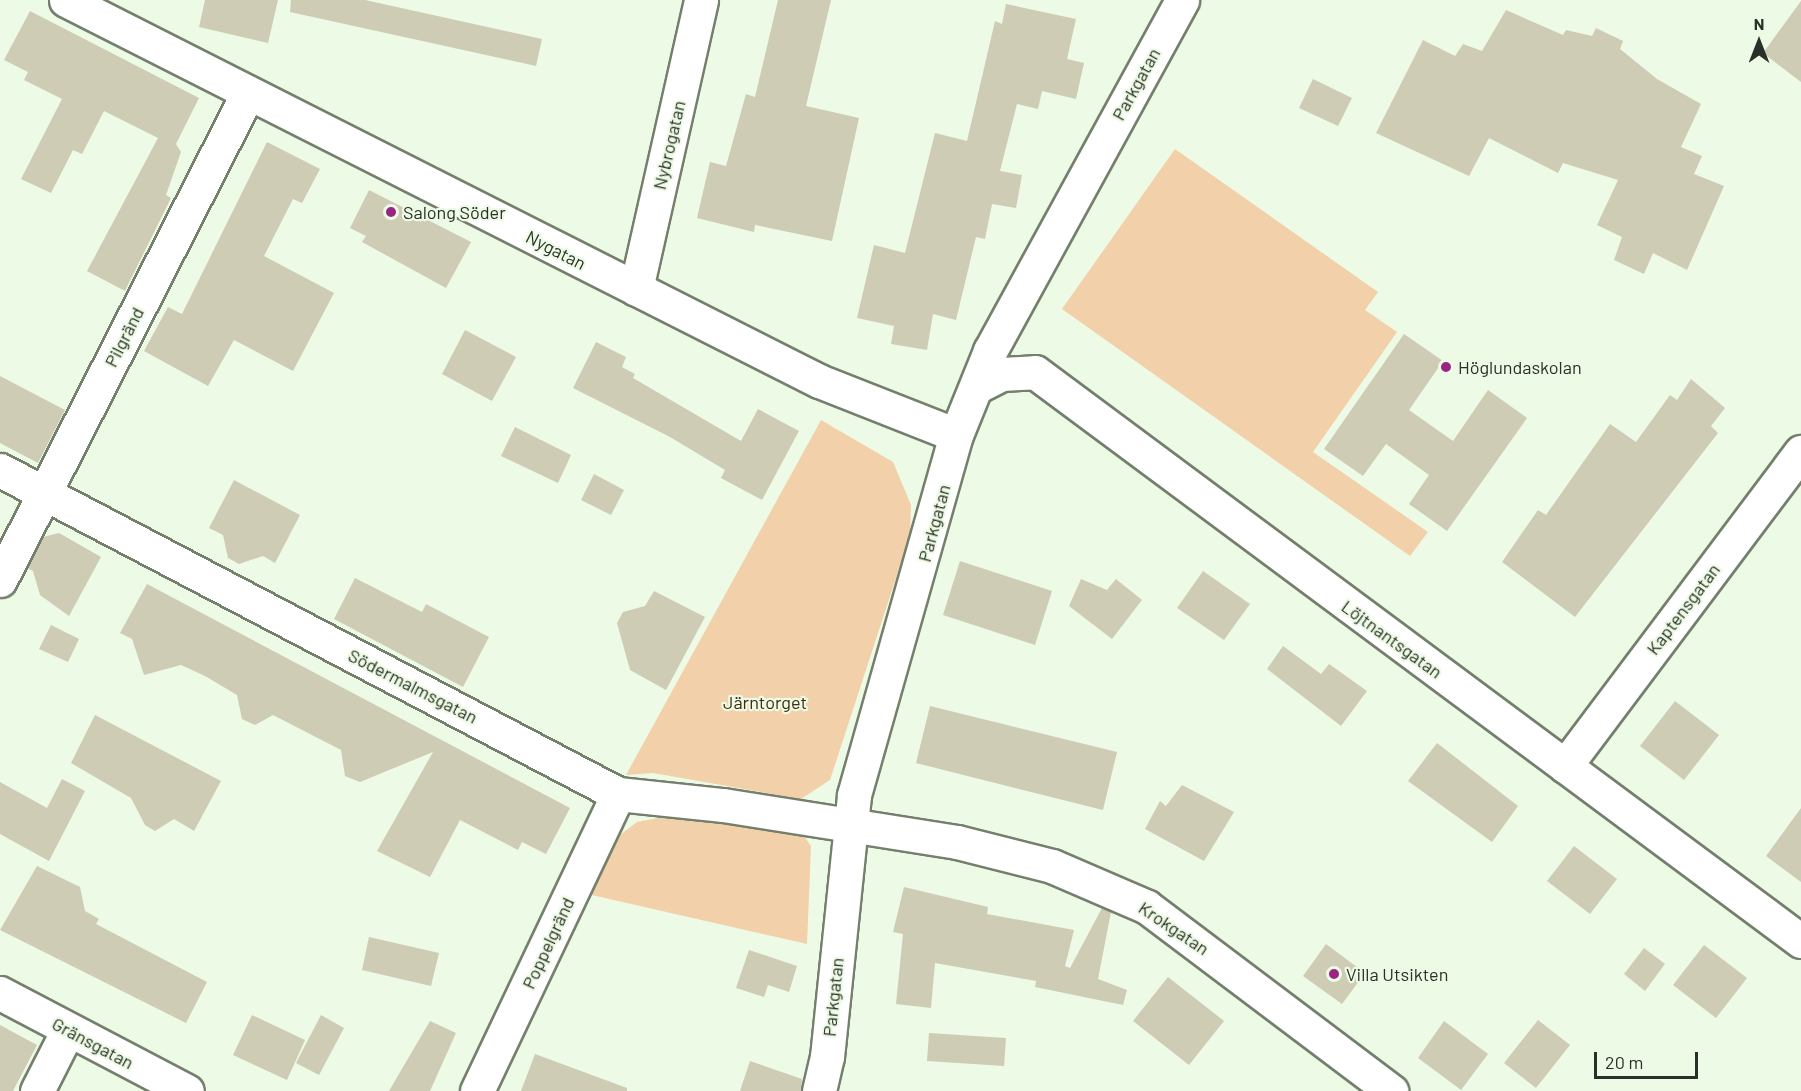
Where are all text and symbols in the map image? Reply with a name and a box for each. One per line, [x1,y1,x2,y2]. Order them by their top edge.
north arrow [1729,12,1789,72]
text: N [1754,14,1764,33]
street label: Parkgatan [1107,44,1165,124]
street label: Nybrogatan [648,98,690,192]
place label: Salong Söder [403,201,506,223]
marker: Salong Söder [384,205,398,219]
street label: Nygatan [522,226,590,274]
street label: Pilgränd [100,304,148,370]
place label: Höglundaskolan [1458,356,1582,378]
marker: Höglundaskolan [1439,360,1453,374]
street label: Parkgatan [913,482,955,564]
street label: Kaptensgatan [1642,559,1724,659]
street label: Löjtnantsgatan [1338,595,1446,683]
street label: Södermalmsgatan [345,644,481,728]
park label: Järntorget [723,691,807,713]
street label: Poppelgränd [517,894,579,992]
street label: Krokgatan [1135,897,1213,959]
street label: Parkgatan [818,956,848,1038]
place label: Villa Utsikten [1346,963,1448,985]
marker: Villa Utsikten [1327,967,1341,981]
street label: Gränsgatan [49,1013,137,1073]
scale bar [1597,1040,1700,1078]
text: 20 m [1605,1051,1643,1073]

